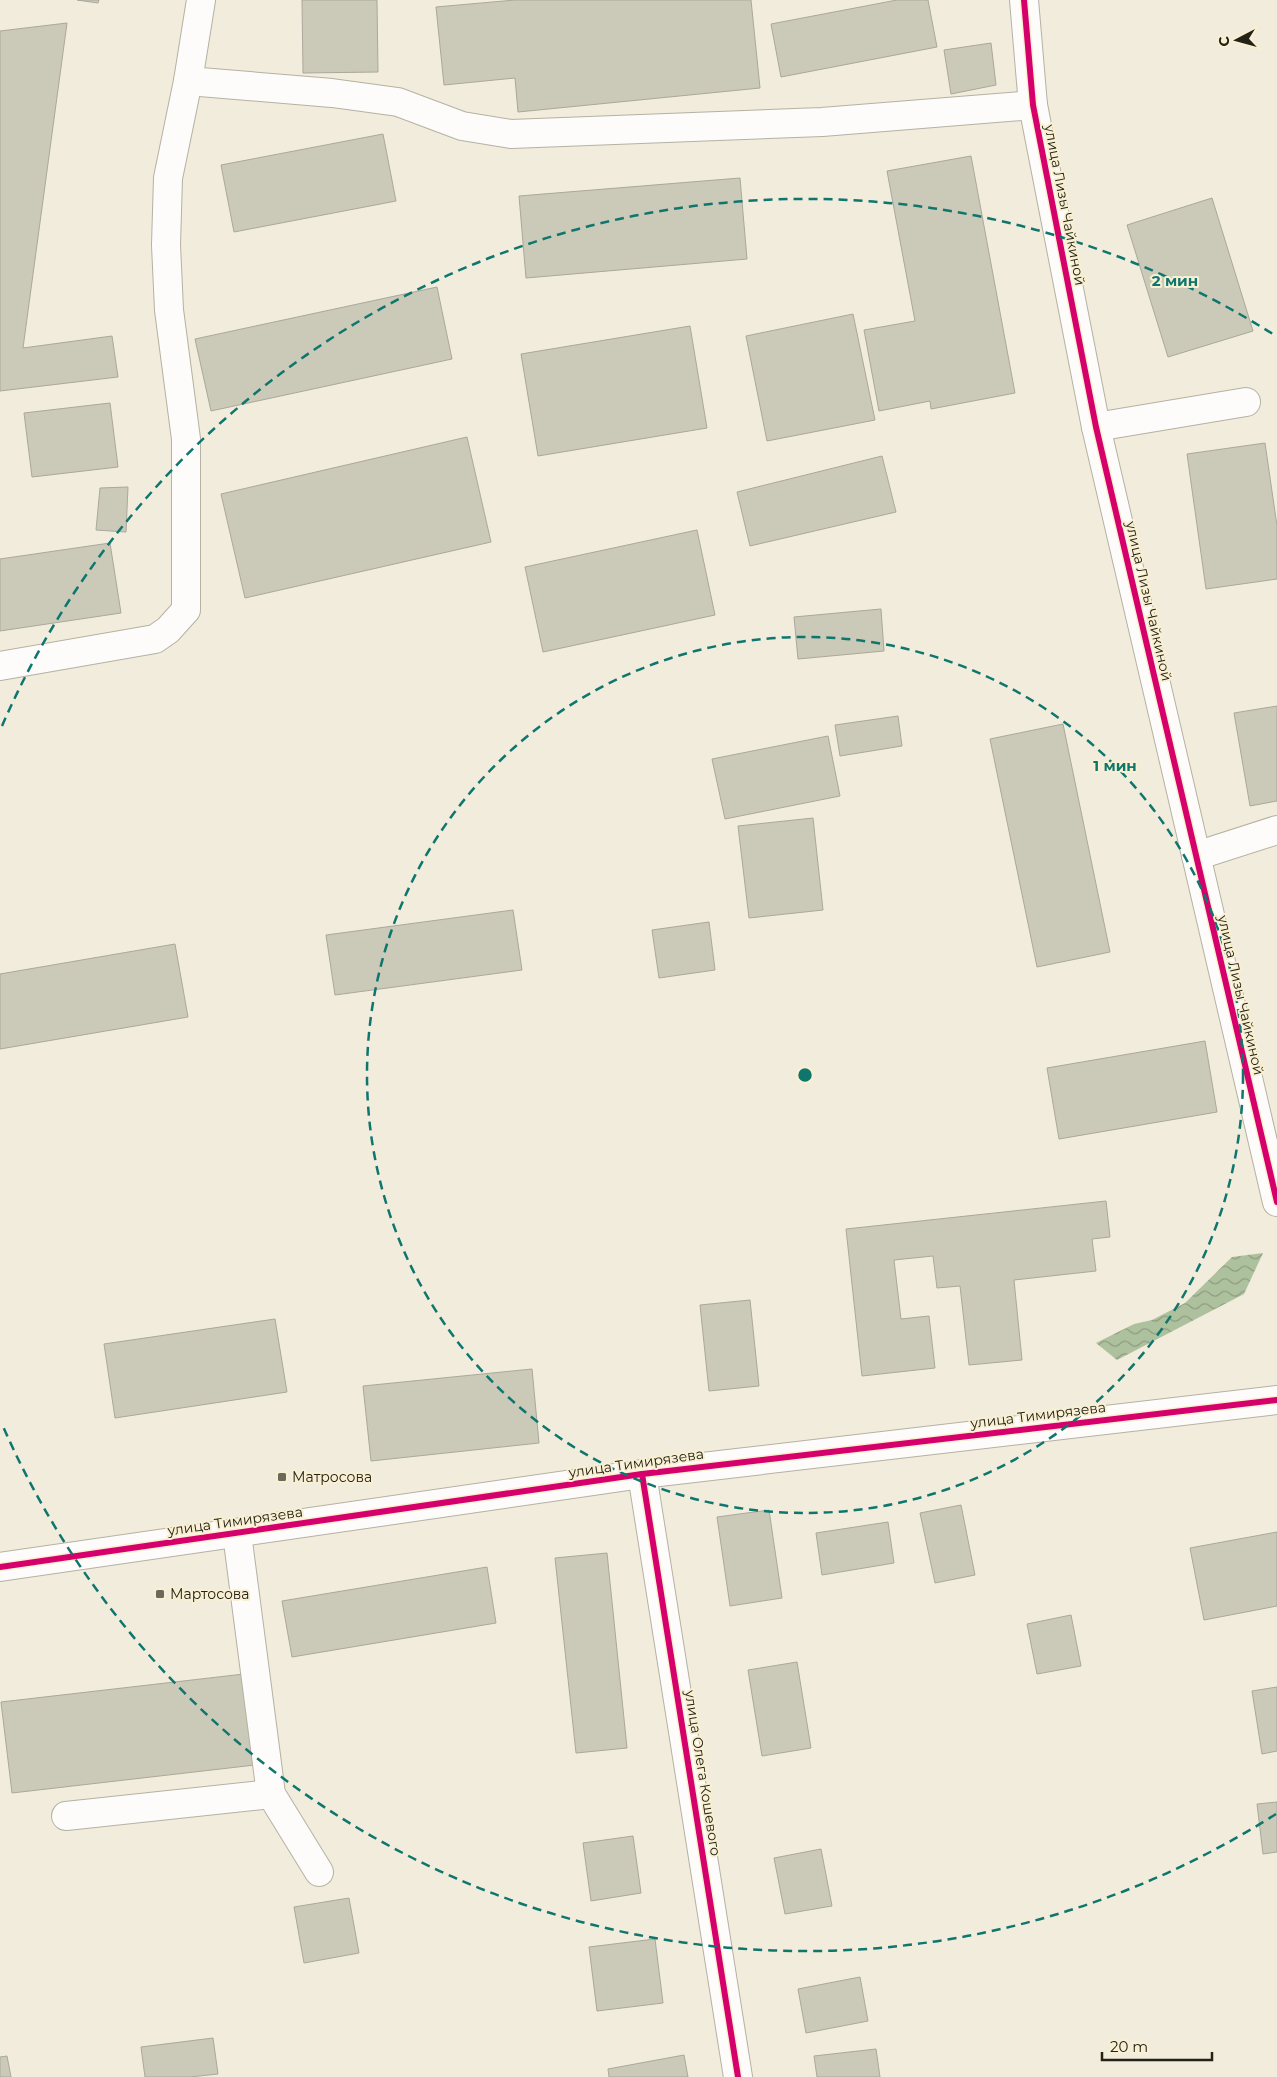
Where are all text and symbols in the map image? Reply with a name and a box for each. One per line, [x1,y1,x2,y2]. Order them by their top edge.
north arrow [1212,15,1262,65]
text: С [1215,35,1234,47]
street label: улица Лизы Чайкиной [1040,122,1089,287]
text: 2 мин [1152,271,1198,290]
street label: улица Лизы Чайкиной [1122,518,1176,683]
text: 1 мин [1093,756,1137,775]
street label: улица Лизы Чайкиной [1214,912,1268,1077]
centre of rings [796,1066,814,1084]
street label: улица Тимирязева [968,1398,1107,1432]
street label: улица Тимирязева [566,1445,705,1482]
place label: Матросова [292,1468,372,1486]
marker: Матросова [276,1471,288,1483]
street label: улица Тимирязева [165,1503,304,1540]
place label: Мартосова [170,1585,250,1603]
marker: Мартосова [154,1588,166,1600]
street label: улица Олега Кошевого [681,1688,725,1857]
scale bar [1102,2030,1212,2062]
text: 20 m [1110,2037,1148,2056]

